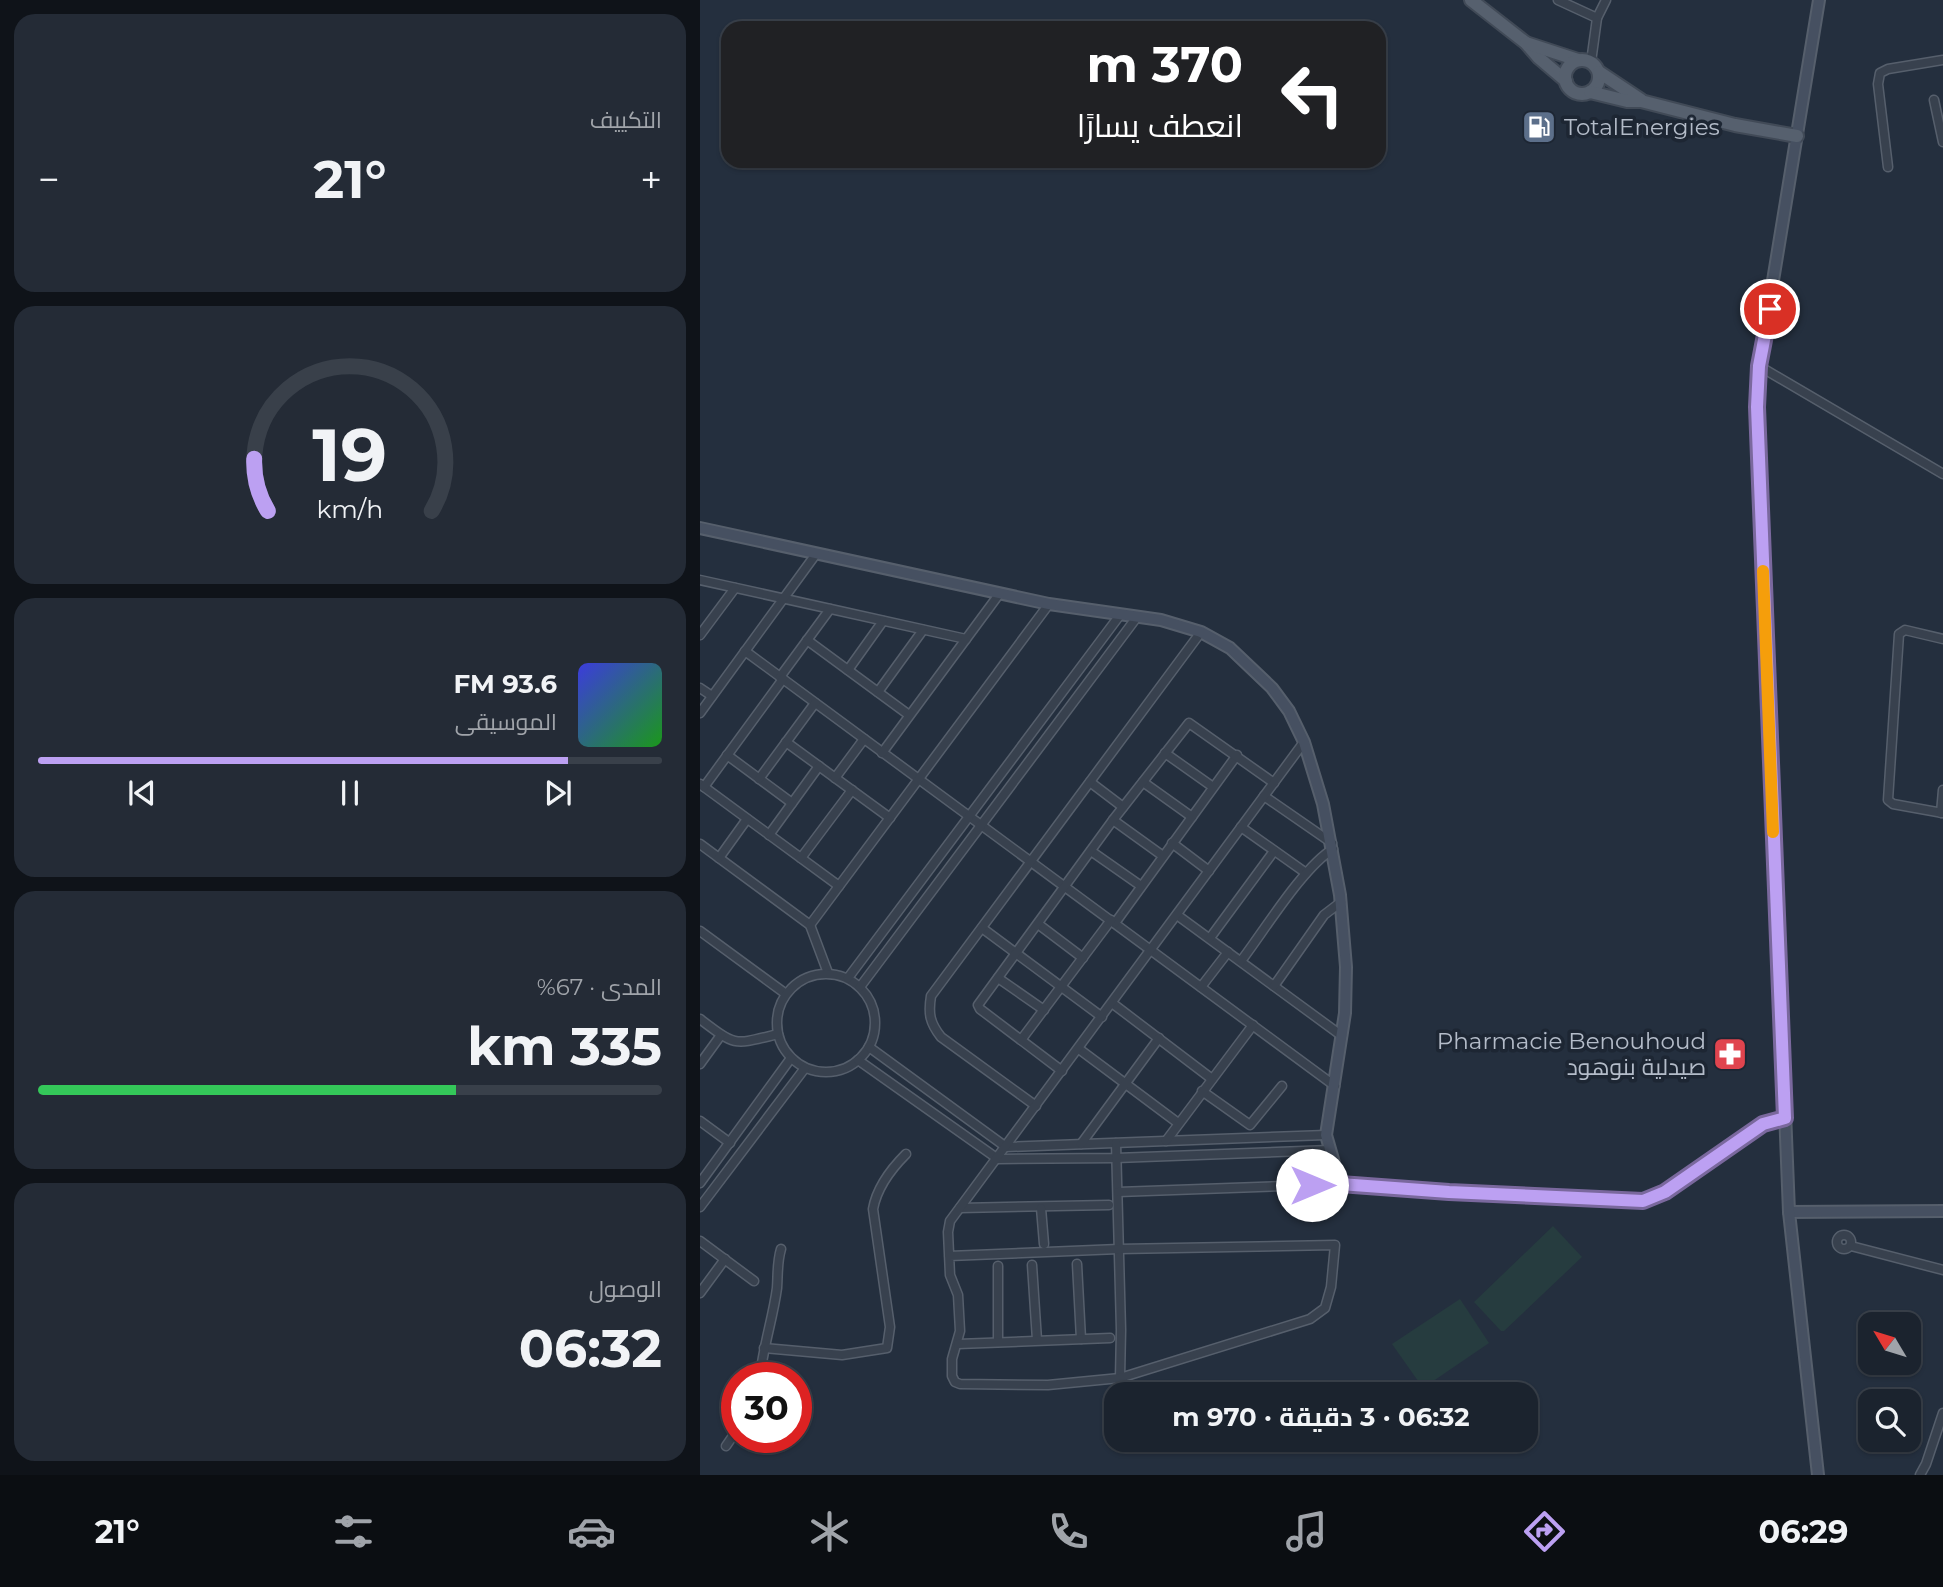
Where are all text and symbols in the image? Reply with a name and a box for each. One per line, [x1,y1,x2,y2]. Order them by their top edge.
text: 370 m [1086,35,1243,94]
icon: left [1267,49,1358,140]
text: التكييف [590,106,662,134]
text: انعطف يسارًا [1077,106,1243,145]
fuel station icon: TotalEnergies [1520,108,1558,146]
place label: TotalEnergies [1564,113,1720,141]
text: 21° [314,148,386,211]
text: − [38,156,60,203]
text: + [640,156,662,203]
pin [1740,279,1800,339]
icon: arrive [1751,290,1789,328]
text: 19 [313,412,387,500]
text: km/h [317,494,383,524]
text: 93.6 FM [453,668,557,700]
text: الموسيقى [455,708,557,736]
icon: previous [123,774,161,812]
icon: pause [331,774,369,812]
icon: next [539,774,577,812]
text: المدى · 67% [537,973,662,1001]
text: 335 km [467,1015,662,1078]
place label: Pharmacie Benouhoud صيدلية بنوهود [1437,1027,1706,1081]
pharmacy icon: Pharmacie Benouhoud صيدلية بنوهود [1711,1035,1749,1073]
position arrow [1275,1148,1349,1222]
text: الوصول [589,1275,662,1303]
north arrow [1858,1312,1922,1376]
map controls [1858,1312,1921,1452]
text: 06:32 [519,1317,662,1380]
speed limit sign: 30 [721,1362,812,1453]
button: search [1858,1389,1921,1452]
text: 06:32 · 3 دقيقة · 970 m [1172,1401,1470,1433]
icon: filters [329,1507,378,1556]
icon: car [567,1507,616,1556]
icon: climate [805,1507,854,1556]
icon: phone [1044,1507,1093,1556]
icon: music [1282,1507,1331,1556]
icon: directions [1520,1507,1569,1556]
text: 21° [95,1512,140,1551]
text: 06:29 [1759,1512,1848,1551]

